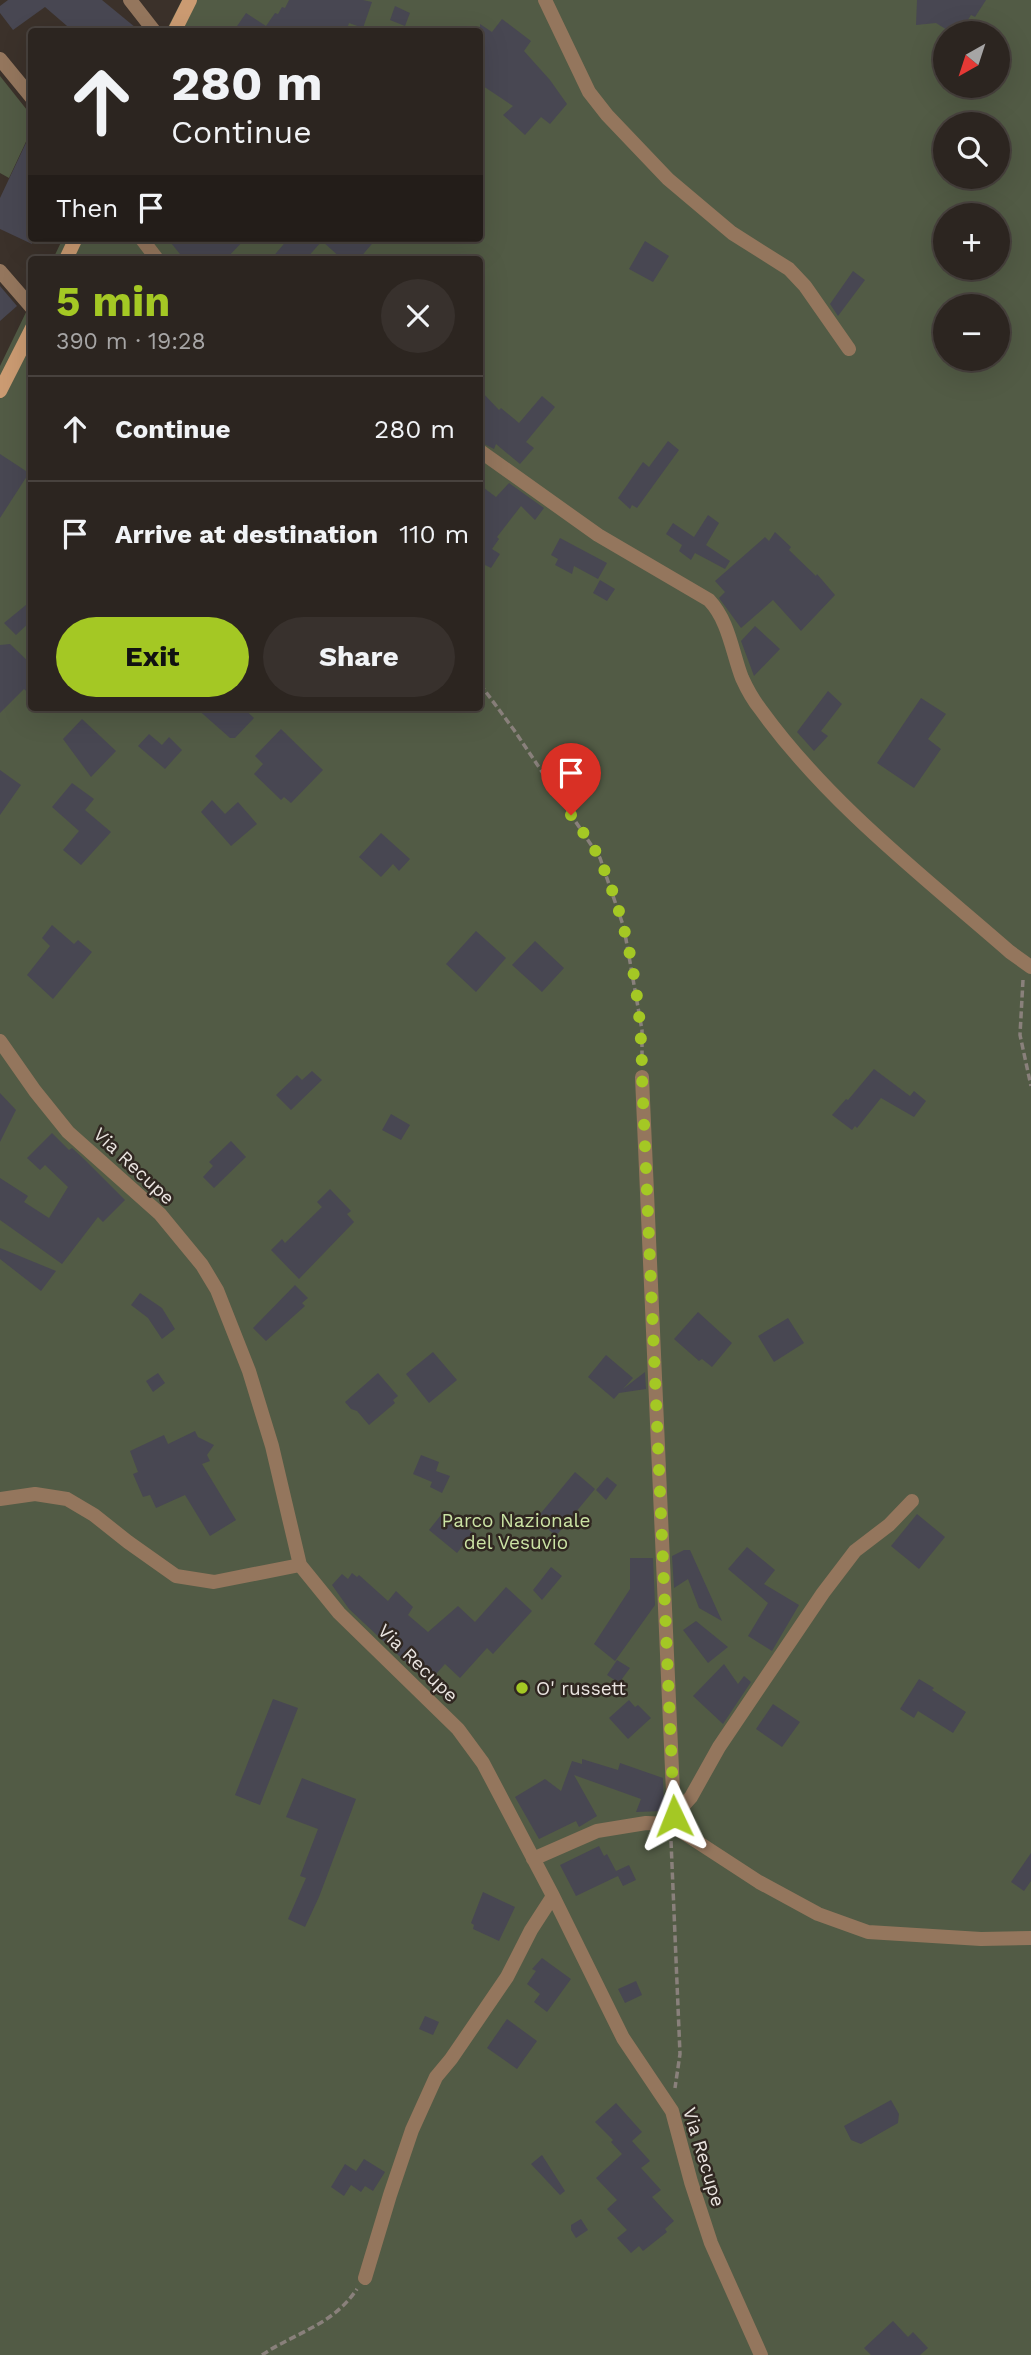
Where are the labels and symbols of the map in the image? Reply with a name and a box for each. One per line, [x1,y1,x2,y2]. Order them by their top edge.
north arrow [933,21,1010,98]
pin [541,743,601,815]
street label: Via Recupe [89,1123,179,1209]
park label: Parco Nazionale del Vesuvio [442,1509,590,1554]
street label: Via Recupe [373,1619,463,1707]
place label: O' russett [536,1677,626,1700]
marker: O' russett [514,1680,530,1696]
position arrow [637,1779,711,1853]
street label: Via Recupe [678,2105,730,2209]

